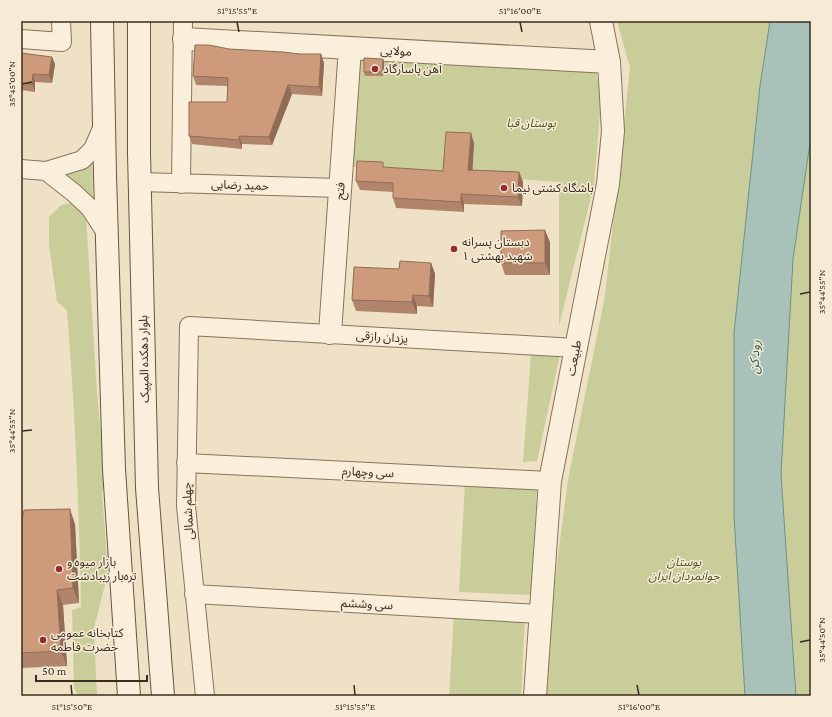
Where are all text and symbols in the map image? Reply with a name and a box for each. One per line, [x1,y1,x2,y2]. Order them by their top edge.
text: 51°15'55"E [217,5,258,16]
text: 51°16'00"E [499,5,542,16]
street label: مولایی [380,43,412,59]
text: 35°45'00"N [6,60,17,107]
place label: آهن پاسارگاد [383,62,442,77]
marker: آهن پاسارگاد [370,64,380,74]
park label: بوستان قبا [506,116,557,130]
street label: حمید رضایی [211,177,269,193]
place label: باشگاه کشتی نیما [512,181,594,195]
street label: فتح [332,182,350,200]
marker: باشگاه کشتی نیما [499,183,509,193]
place label: دبستان پسرانه شهید بهشتی ۱ [462,235,533,263]
marker: دبستان پسرانه شهید بهشتی ۱ [449,244,459,254]
text: 35°44'55"N [816,269,827,314]
street label: بلوار دهکده المپیک [136,315,153,403]
street label: یزدان رازقی [355,328,409,346]
street label: طبیعت [564,339,584,377]
water label: رود کن [746,340,764,374]
text: 35°44'55"N [6,408,17,453]
street label: سی وچهارم [341,464,394,482]
street label: چهلم شمالی [180,482,198,540]
place label: بازار میوه و تره‌بار زیبادشت [67,555,137,583]
park label: بوستان جوانمردان ایران [648,555,721,583]
marker: بازار میوه و تره‌بار زیبادشت [54,564,64,574]
street label: سی وششم [340,596,393,614]
text: 35°44'50"N [816,617,827,663]
place label: کتابخانه عمومی حضرت فاطمه [51,626,124,654]
marker: کتابخانه عمومی حضرت فاطمه [38,635,48,645]
scale bar [36,657,147,683]
text: 50 m [42,664,67,678]
text: 51°15'50"E [51,701,93,712]
text: 51°15'55"E [335,701,376,712]
text: 51°16'00"E [618,701,661,712]

